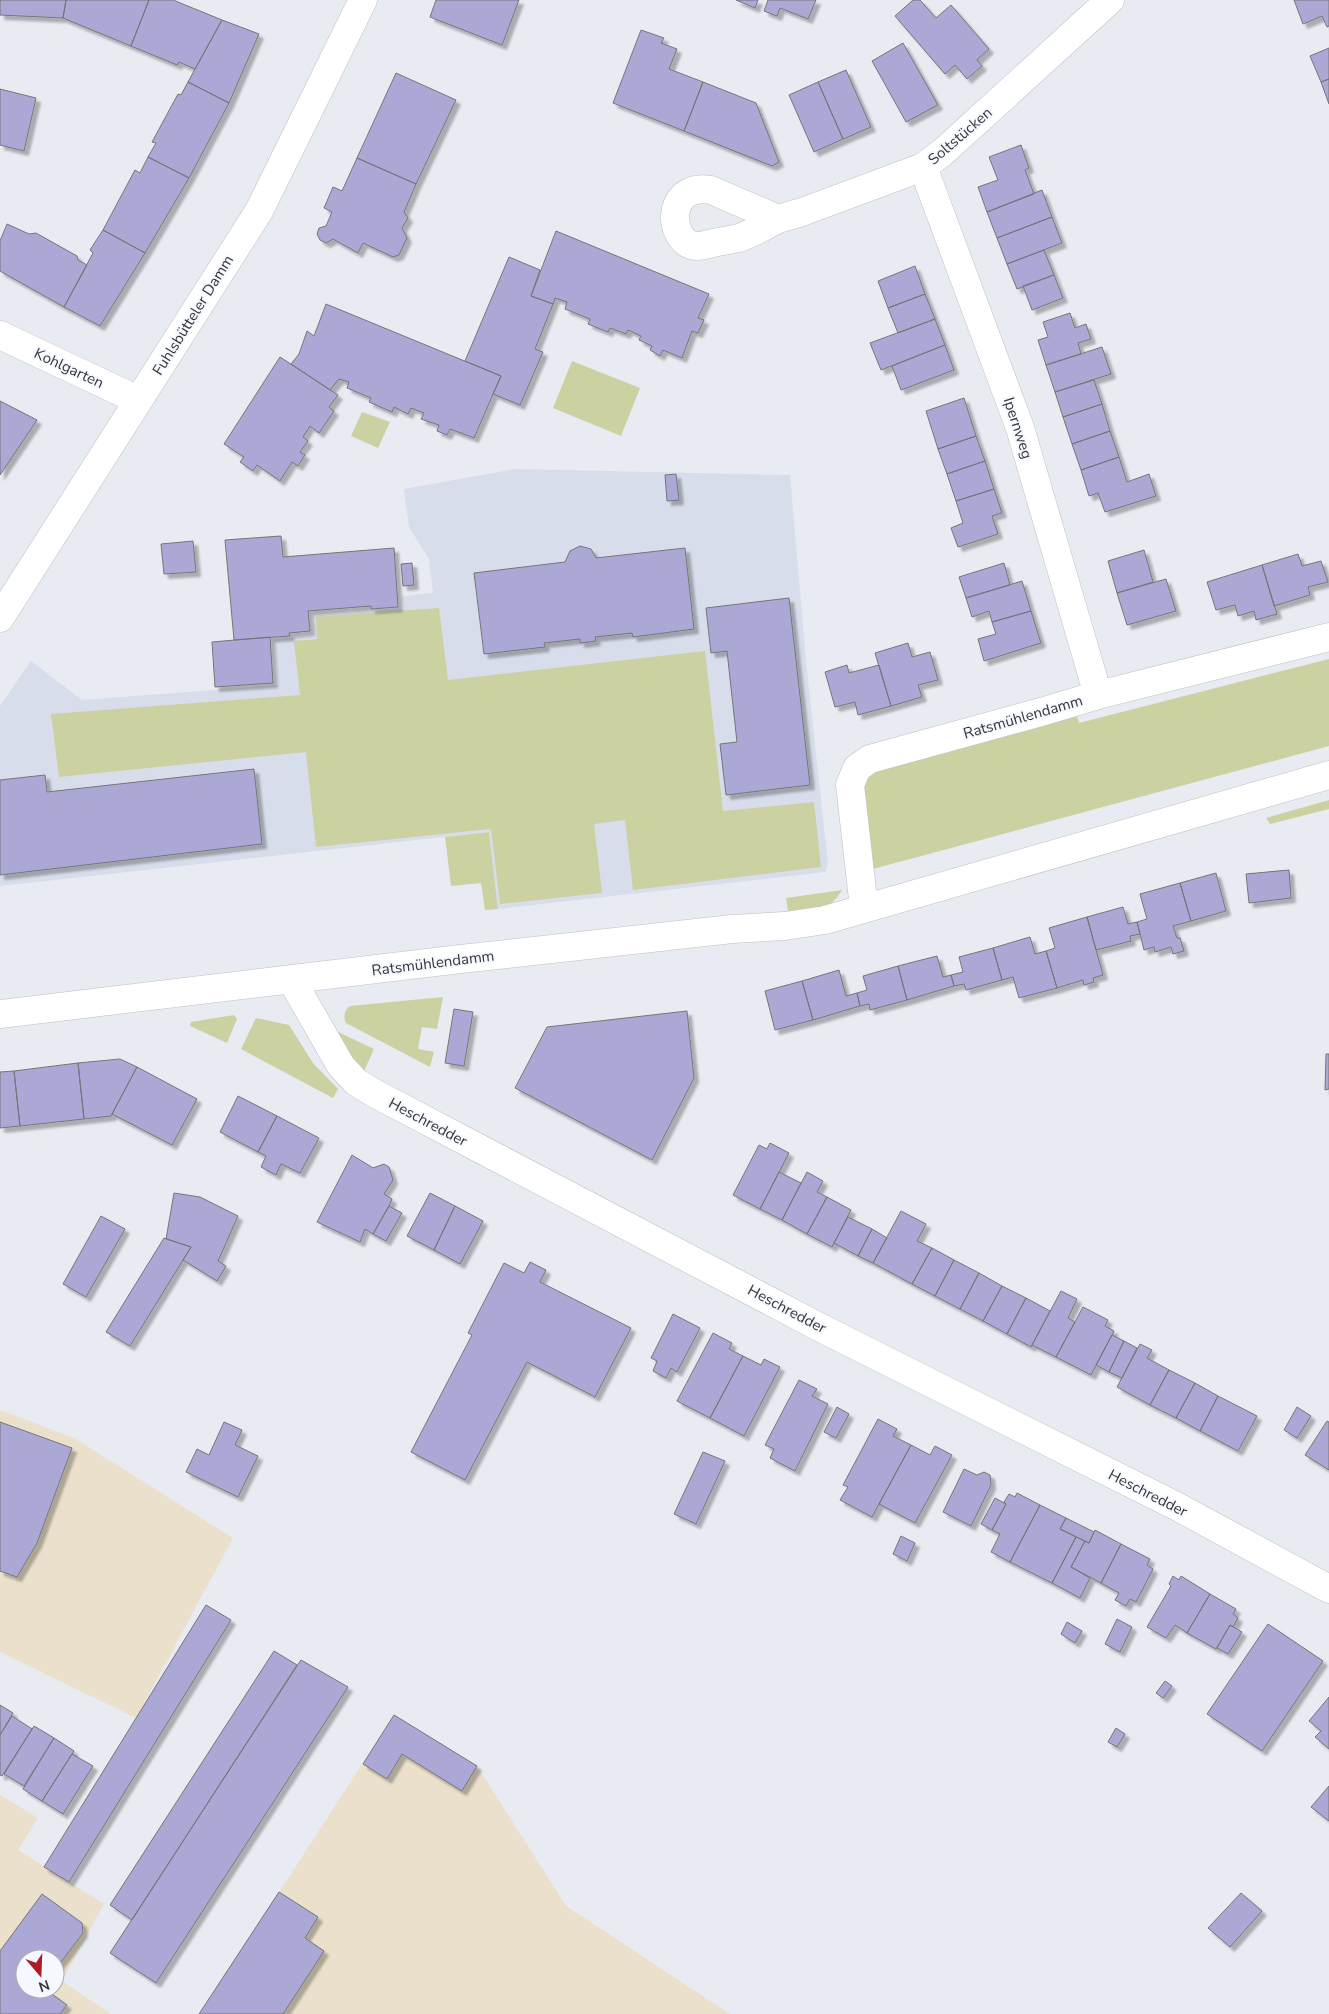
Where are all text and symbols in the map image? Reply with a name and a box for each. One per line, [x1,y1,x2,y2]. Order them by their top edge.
street label: Soltstücken [924,103,996,169]
street label: Fuhlsbütteler Damm [148,251,238,379]
street label: Kohlgarten [31,343,107,393]
street label: Ipernweg [999,395,1037,461]
street label: Ratsmühlendamm [961,690,1085,744]
street label: Ratsmühlendamm [371,946,495,980]
street label: Heschredder [385,1093,471,1151]
street label: Heschredder [744,1280,830,1338]
street label: Heschredder [1105,1465,1191,1522]
north arrow [15,1949,65,1999]
text: N [36,1975,52,1997]

